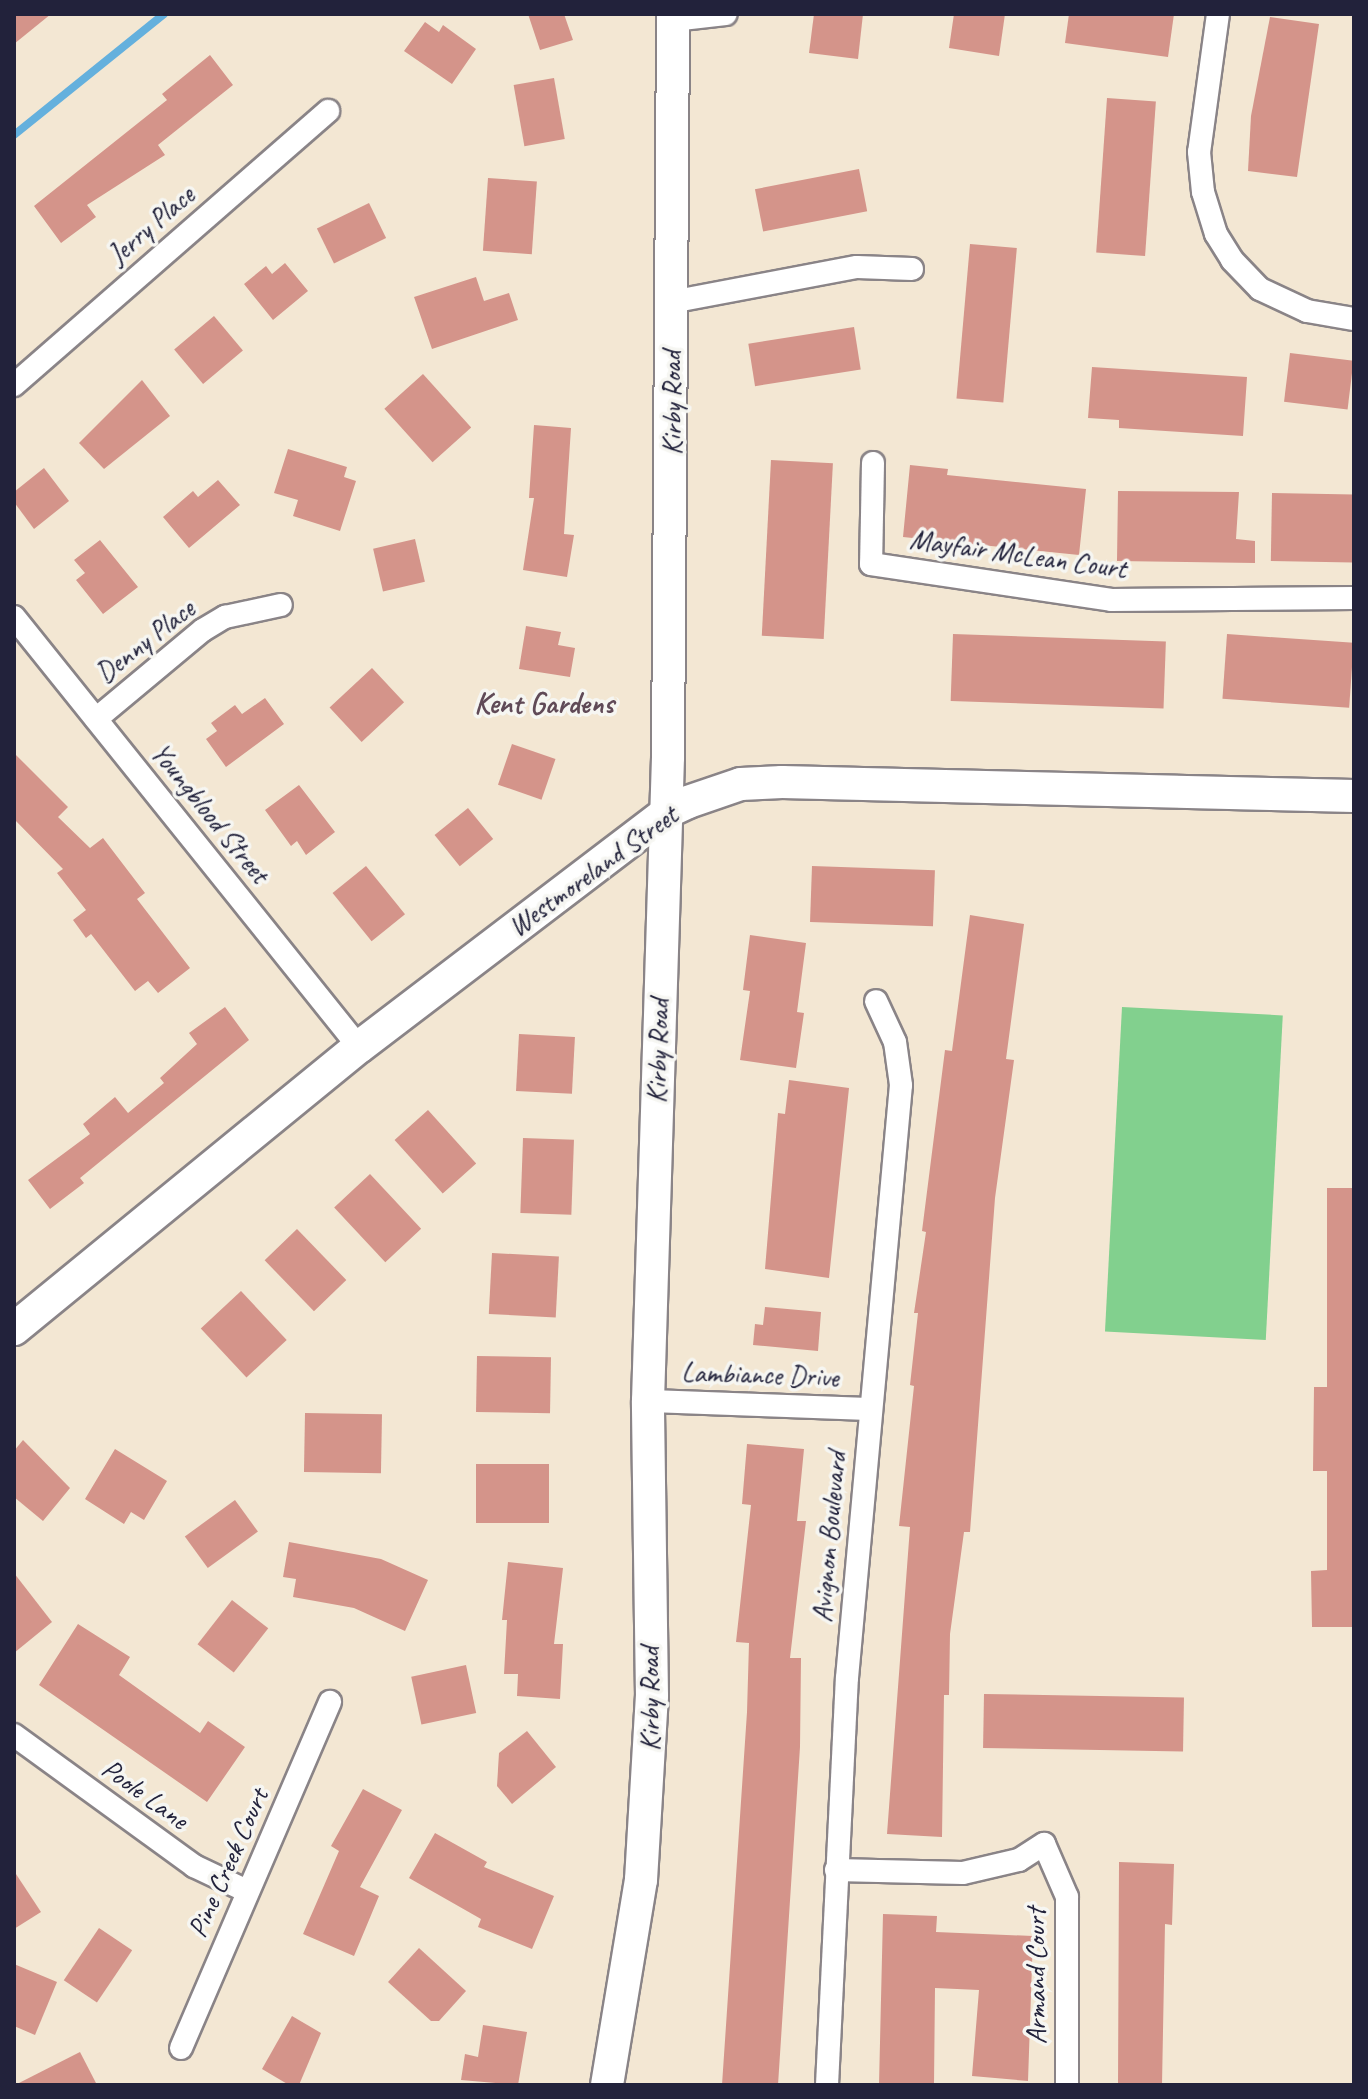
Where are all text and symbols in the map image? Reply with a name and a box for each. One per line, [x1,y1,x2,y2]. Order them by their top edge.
street label: Jerry Place [101,179,201,271]
street label: Kirby Road [655,351,689,455]
street label: Mayfair McLean Court [908,522,1128,586]
street label: Denny Place [89,592,201,690]
district label: Kent Gardens [474,685,614,721]
street label: Youngblood Street [143,736,277,890]
street label: Westmoreland Street [502,798,684,944]
street label: Kirby Road [639,998,677,1104]
street label: Lambiance Drive [681,1355,839,1395]
street label: Avignon Boulevard [805,1450,853,1624]
street label: Kirby Road [633,1647,667,1751]
street label: Poole Lane [95,1751,195,1837]
street label: Pine Creek Court [180,1784,276,1942]
street label: Armand Court [1019,1908,1053,2044]

